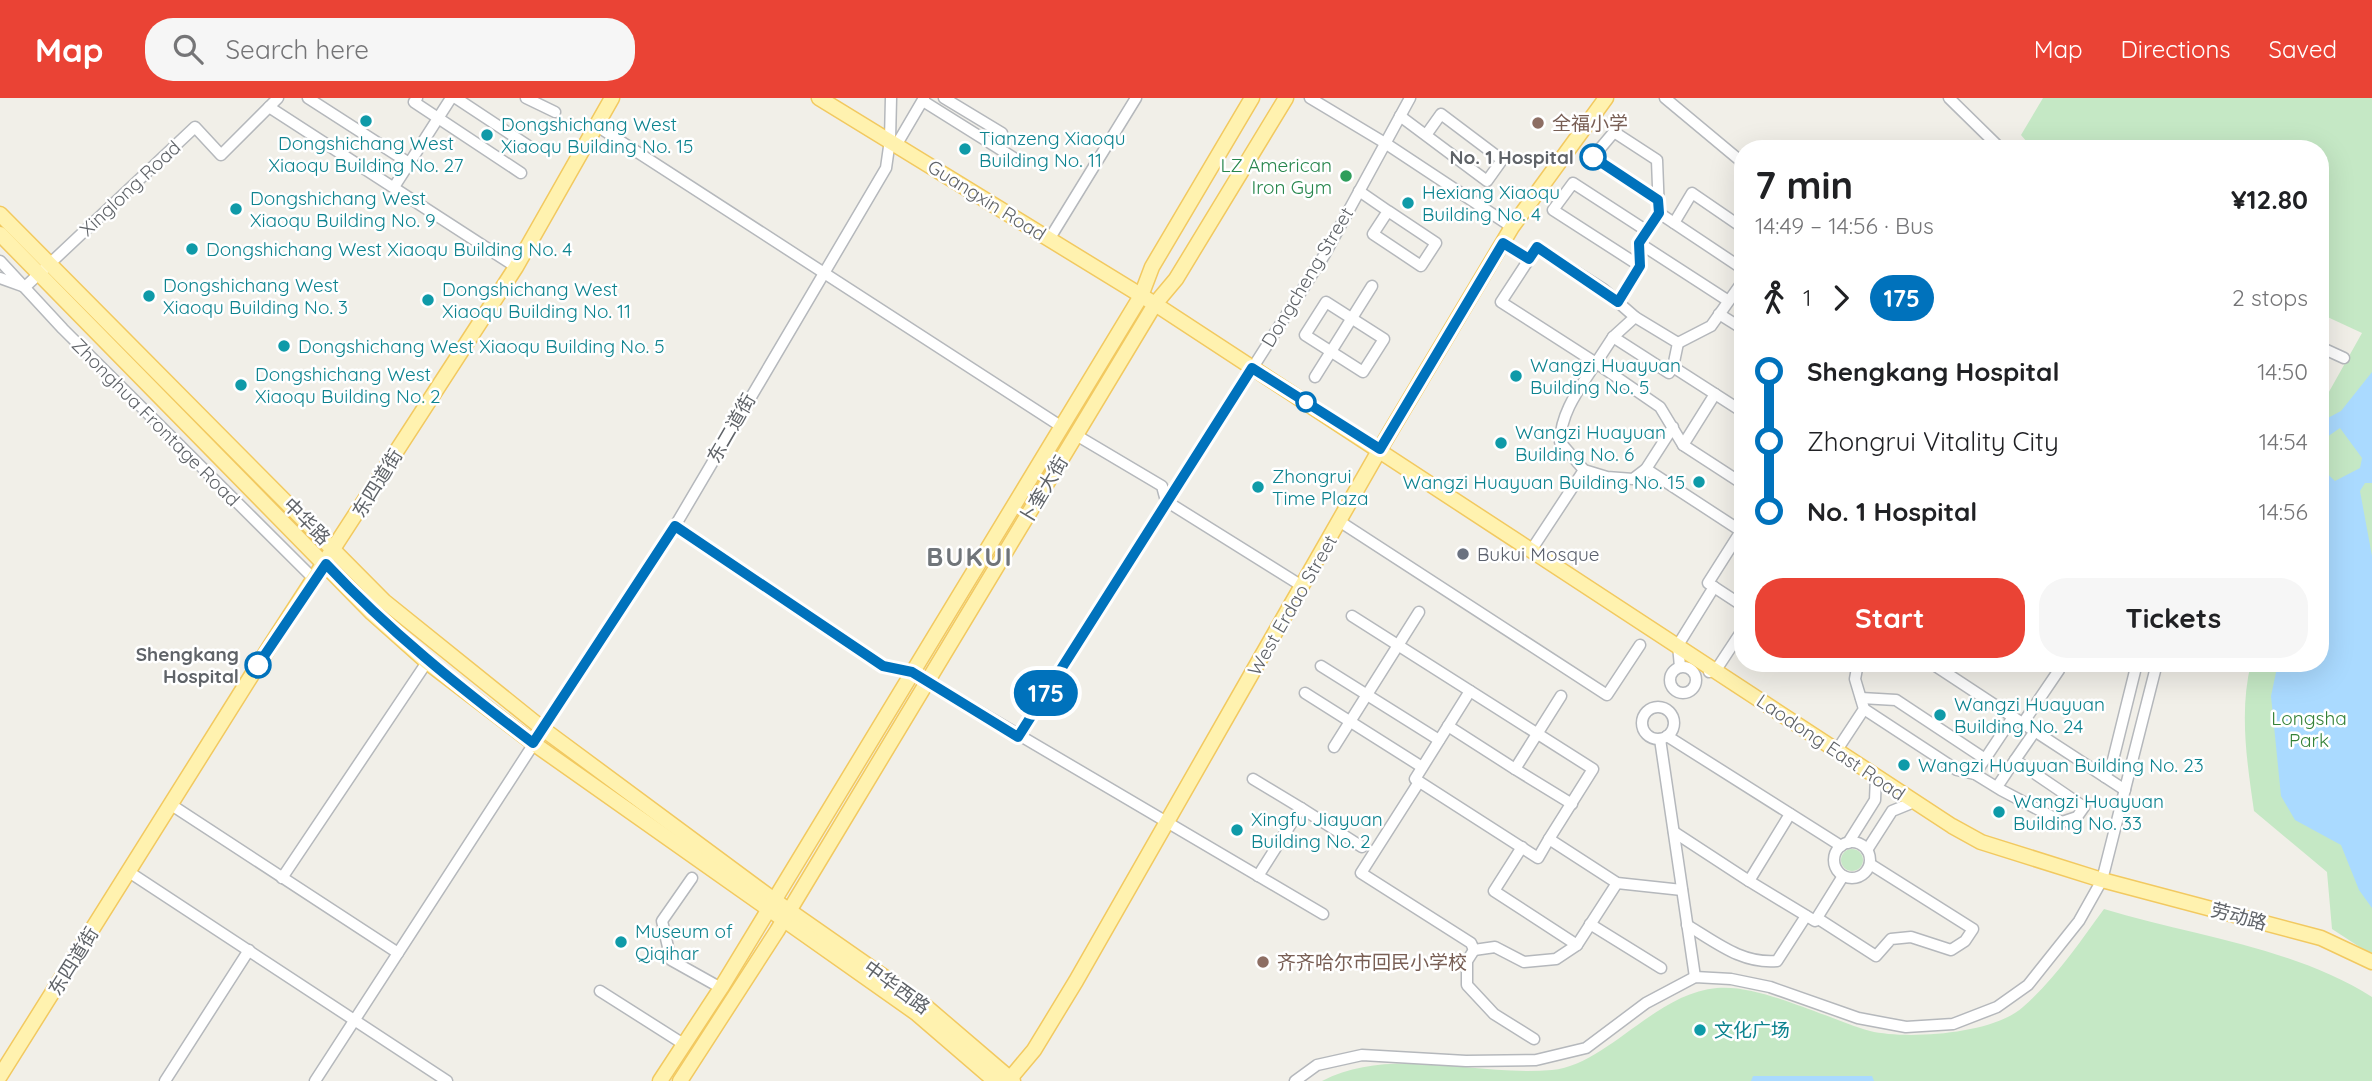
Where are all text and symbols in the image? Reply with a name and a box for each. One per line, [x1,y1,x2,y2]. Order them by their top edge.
search box [145,18,635,81]
text: Map [35,29,103,70]
icon: search [169,30,207,68]
text: Search here [225,33,369,66]
text: Map [2034,34,2083,64]
text: Directions [2121,34,2231,64]
text: Saved [2269,34,2337,64]
place label: 全福小学 [1552,111,1628,135]
place label: Dongshichang West Xiaoqu Building No. 15 [501,112,693,158]
marker: Dongshichang West Xiaoqu Building No. 27 [358,113,374,129]
marker: 全福小学 [1530,115,1546,131]
place label: Tianzeng Xiaoqu Building No. 11 [979,126,1126,172]
marker: Dongshichang West Xiaoqu Building No. 15 [479,127,495,143]
place label: Dongshichang West Xiaoqu Building No. 27 [269,131,464,177]
street label: Xinglong Road [75,135,185,241]
marker: Tianzeng Xiaoqu Building No. 11 [957,141,973,157]
marker: No. 1 Hospital [1580,144,1606,170]
place label: No. 1 Hospital [1449,145,1574,169]
place label: LZ American Iron Gym [1220,153,1332,199]
street label: Guangxin Road [923,154,1051,246]
text: 7 min [1755,161,1853,209]
marker: LZ American Iron Gym [1338,168,1354,184]
place label: Hexiang Xiaoqu Building No. 4 [1422,180,1560,226]
text: ¥12.80 [2231,183,2308,216]
place label: Dongshichang West Xiaoqu Building No. 9 [250,186,436,232]
marker: Hexiang Xiaoqu Building No. 4 [1400,195,1416,211]
marker: Dongshichang West Xiaoqu Building No. 9 [228,201,244,217]
street label: Dongcheng Street [1256,203,1358,351]
text: 14:49 – 14:56 · Bus [1755,211,1934,240]
place label: Dongshichang West Xiaoqu Building No. 4 [206,237,572,261]
marker: Dongshichang West Xiaoqu Building No. 4 [184,241,200,257]
place label: Dongshichang West Xiaoqu Building No. 3 [163,273,348,319]
place label: Dongshichang West Xiaoqu Building No. 11 [442,277,631,323]
icon: walk [1755,279,1793,317]
icon: forward [1822,279,1860,317]
text: 1 [1803,283,1812,312]
text: 175 [1884,283,1920,313]
text: 2 stops [2232,283,2308,312]
marker: Dongshichang West Xiaoqu Building No. 3 [141,288,157,304]
marker: Dongshichang West Xiaoqu Building No. 11 [420,292,436,308]
street label: Zhonghua Frontage Road [67,333,245,511]
place label: Dongshichang West Xiaoqu Building No. 5 [298,334,665,358]
marker: Dongshichang West Xiaoqu Building No. 5 [276,338,292,354]
place label: Wangzi Huayuan Building No. 5 [1530,353,1681,399]
text: Shengkang Hospital [1807,355,2059,388]
text: 14:50 [2257,357,2308,386]
place label: Dongshichang West Xiaoqu Building No. 2 [255,362,441,408]
marker: Wangzi Huayuan Building No. 5 [1508,368,1524,384]
marker: Dongshichang West Xiaoqu Building No. 2 [233,377,249,393]
street label: 东二道街 [702,389,760,467]
unlabelled marker [1296,392,1316,412]
place label: Wangzi Huayuan Building No. 6 [1515,420,1666,466]
text: Zhongrui Vitality City [1807,425,2059,458]
text: 14:54 [2259,427,2308,456]
marker: Wangzi Huayuan Building No. 6 [1493,435,1509,451]
street label: 东四道街 [347,444,407,522]
street label: 卜奎大街 [1013,451,1073,529]
place label: Zhongrui Time Plaza [1272,464,1369,510]
place label: Wangzi Huayuan Building No. 15 [1402,470,1685,494]
marker: Wangzi Huayuan Building No. 15 [1691,474,1707,490]
marker: Zhongrui Time Plaza [1250,479,1266,495]
street label: 中华路 [278,492,336,550]
text: No. 1 Hospital [1807,495,1977,528]
text: 14:56 [2259,497,2308,526]
street label: West Erdao Street [1242,530,1342,680]
district label: BUKUI [926,540,1014,573]
place label: Bukui Mosque [1477,542,1599,566]
marker: Bukui Mosque [1455,546,1471,562]
button: Start [1755,578,2025,658]
button: Tickets [2039,578,2308,658]
place label: Shengkang Hospital [136,642,239,688]
marker: Shengkang Hospital [245,652,271,678]
line badge: 175 [1006,670,1086,716]
text: 175 [1028,678,1064,708]
street label: Laodong East Road [1752,688,1910,806]
place label: Wangzi Huayuan Building No. 24 [1954,692,2105,738]
park label: Longsha Park [2271,706,2347,752]
marker: Wangzi Huayuan Building No. 24 [1932,707,1948,723]
place label: Wangzi Huayuan Building No. 23 [1918,753,2204,777]
marker: Wangzi Huayuan Building No. 23 [1896,757,1912,773]
place label: Wangzi Huayuan Building No. 33 [2013,789,2164,835]
marker: Wangzi Huayuan Building No. 33 [1991,804,2007,820]
place label: Xingfu Jiayuan Building No. 2 [1251,807,1383,853]
marker: Xingfu Jiayuan Building No. 2 [1229,822,1245,838]
street label: 劳动路 [2208,897,2270,935]
place label: Museum of Qiqihar [635,919,733,965]
street label: 东四道街 [43,922,103,1000]
marker: Museum of Qiqihar [613,934,629,950]
place label: 齐齐哈尔市回民小学校 [1277,950,1467,974]
marker: 齐齐哈尔市回民小学校 [1255,954,1271,970]
street label: 中华西路 [859,955,935,1019]
place label: 文化广场 [1714,1018,1790,1042]
marker: 文化广场 [1692,1022,1708,1038]

